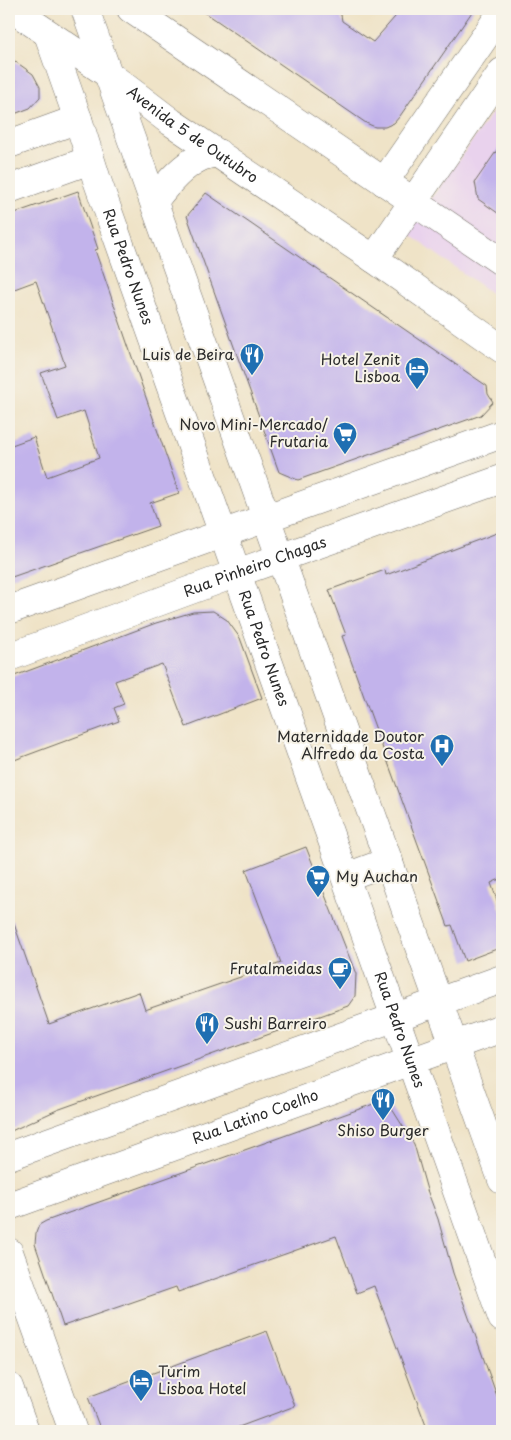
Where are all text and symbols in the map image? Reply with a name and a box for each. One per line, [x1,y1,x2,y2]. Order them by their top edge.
street label: Avenida 5 de Outubro [123,79,263,188]
street label: Rua Pedro Nunes [98,205,161,328]
place label: Luis de Beira [142,342,235,365]
restaurant icon: Luis de Beira [239,342,265,376]
place label: Hotel Zenit Lisboa [321,347,401,387]
hotel icon: Hotel Zenit Lisboa [404,356,430,390]
place label: Novo Mini-Mercado/ Frutaria [179,412,329,452]
supermarket icon: Novo Mini-Mercado/ Frutaria [332,421,358,455]
street label: Rua Pinheiro Chagas [180,529,329,602]
street label: Rua Pedro Nunes [234,586,296,709]
place label: Maternidade Doutor Alfredo da Costa [277,724,425,764]
hospital icon: Maternidade Doutor Alfredo da Costa [429,733,455,767]
supermarket icon: My Auchan [305,864,331,898]
place label: My Auchan [336,864,418,887]
place label: Frutalmeidas [230,956,322,979]
cafe icon: Frutalmeidas [327,956,353,990]
street label: Rua Pedro Nunes [370,968,432,1091]
restaurant icon: Sushi Barreiro [194,1011,220,1045]
place label: Sushi Barreiro [224,1011,327,1034]
street label: Rua Latino Coelho [189,1082,321,1149]
restaurant icon: Shiso Burger [370,1087,396,1121]
place label: Shiso Burger [337,1118,429,1141]
place label: Turim Lisboa Hotel [158,1359,247,1399]
hotel icon: Turim Lisboa Hotel [128,1368,154,1402]

